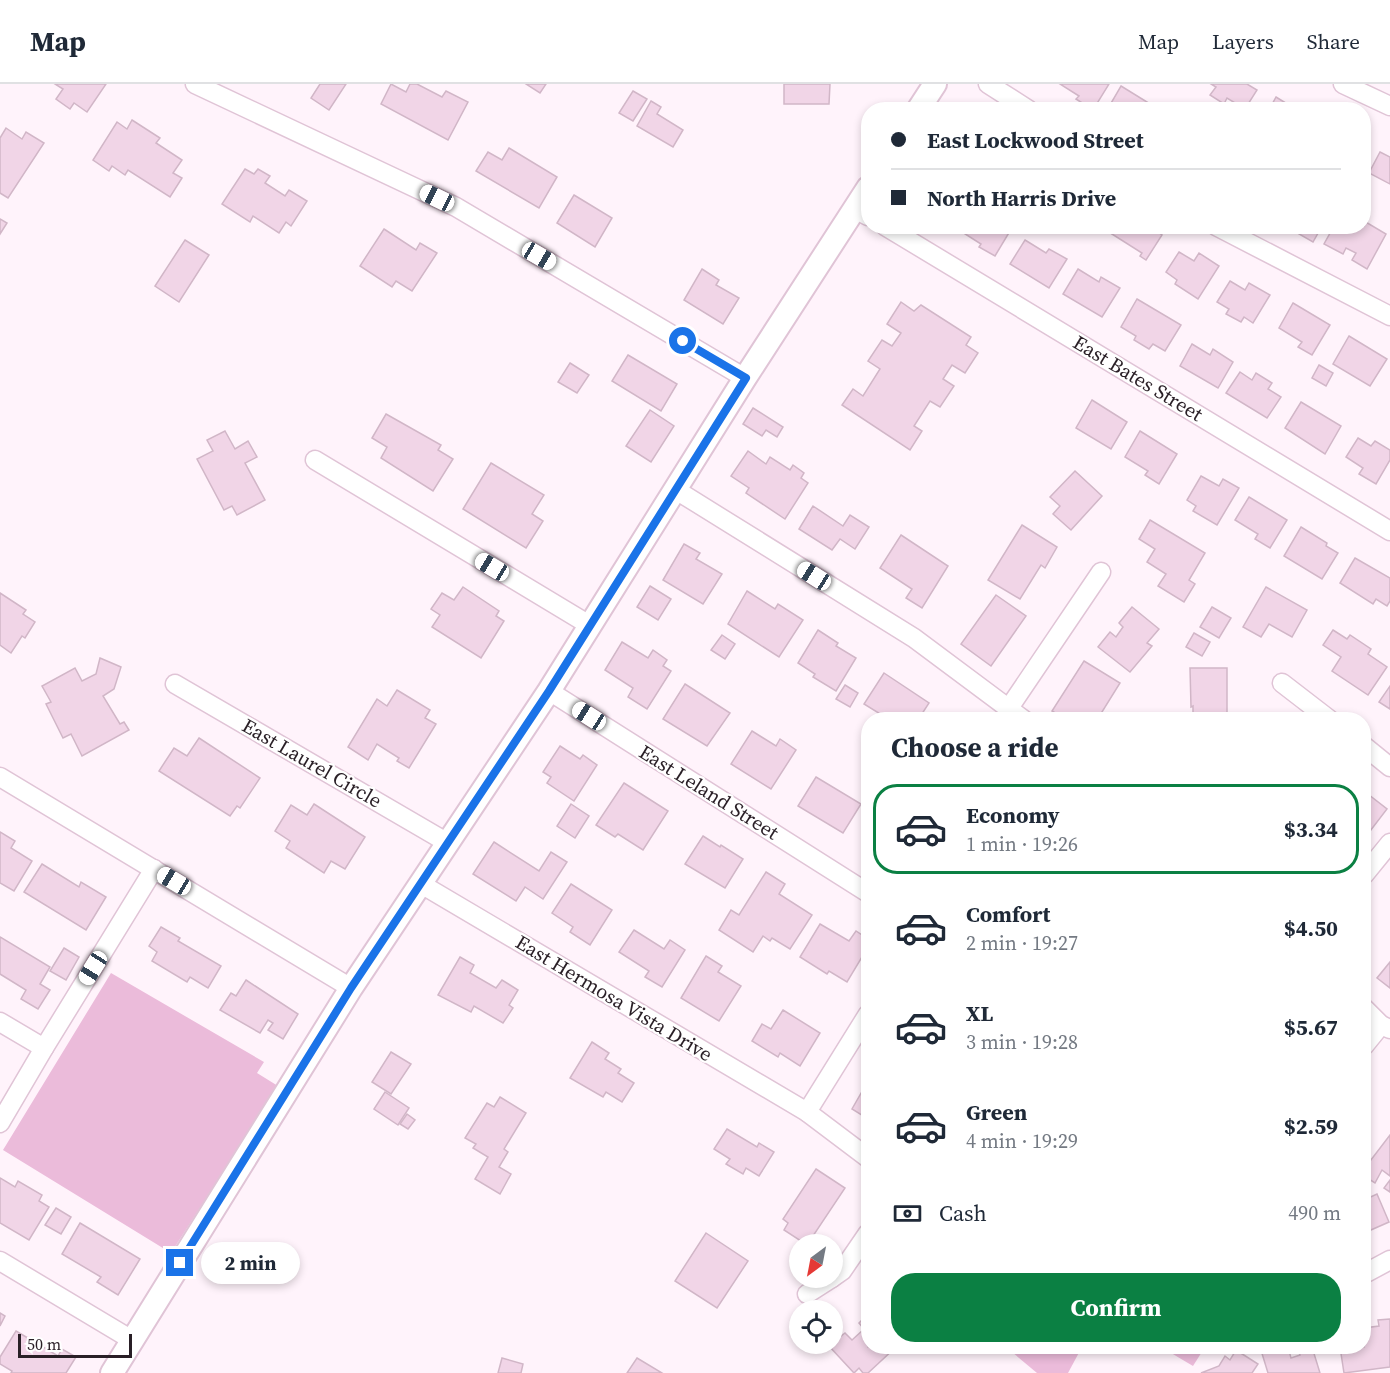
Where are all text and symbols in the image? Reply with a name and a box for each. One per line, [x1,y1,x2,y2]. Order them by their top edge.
text: Map [30,22,86,60]
text: Map [1138,27,1179,56]
text: Layers [1212,27,1274,56]
text: Share [1307,27,1360,56]
text: East Lockwood Street [927,125,1144,155]
car [417,182,457,214]
text: North Harris Drive [927,183,1116,213]
car [519,239,559,273]
route start [669,327,696,354]
street label: East Bates Street [1068,328,1208,428]
car [472,550,512,584]
car [794,559,834,593]
car [569,699,609,733]
street label: East Laurel Circle [237,712,387,814]
text: Choose a ride [891,729,1059,766]
street label: East Leland Street [634,738,785,846]
text: Economy [966,800,1060,830]
icon: car [894,802,948,856]
text: $3.34 [1284,814,1338,844]
text: 1 min · 19:26 [966,830,1078,858]
car [154,864,194,898]
text: Comfort [966,899,1050,929]
icon: car [894,901,948,955]
text: $4.50 [1284,913,1338,943]
street label: East Hermosa Vista Drive [510,928,718,1068]
text: 2 min · 19:27 [966,929,1078,957]
car [76,948,110,988]
text: XL [966,998,993,1028]
icon: car [894,1000,948,1054]
text: $5.67 [1284,1012,1338,1042]
text: 3 min · 19:28 [966,1028,1078,1056]
text: Green [966,1097,1027,1127]
icon: car [894,1099,948,1153]
text: $2.59 [1284,1111,1338,1141]
text: 4 min · 19:29 [966,1127,1078,1155]
icon: cash [891,1197,924,1230]
text: Cash [939,1198,987,1228]
text: 490 m [1288,1199,1341,1227]
north arrow [789,1234,843,1288]
map controls [789,1234,843,1354]
callout: 2 min [201,1242,300,1284]
route end [166,1249,193,1276]
text: 2 min [225,1249,276,1277]
button: Confirm [891,1273,1341,1342]
button: locate [789,1300,843,1354]
scale bar [18,1331,132,1358]
text: 50 m [27,1333,61,1355]

